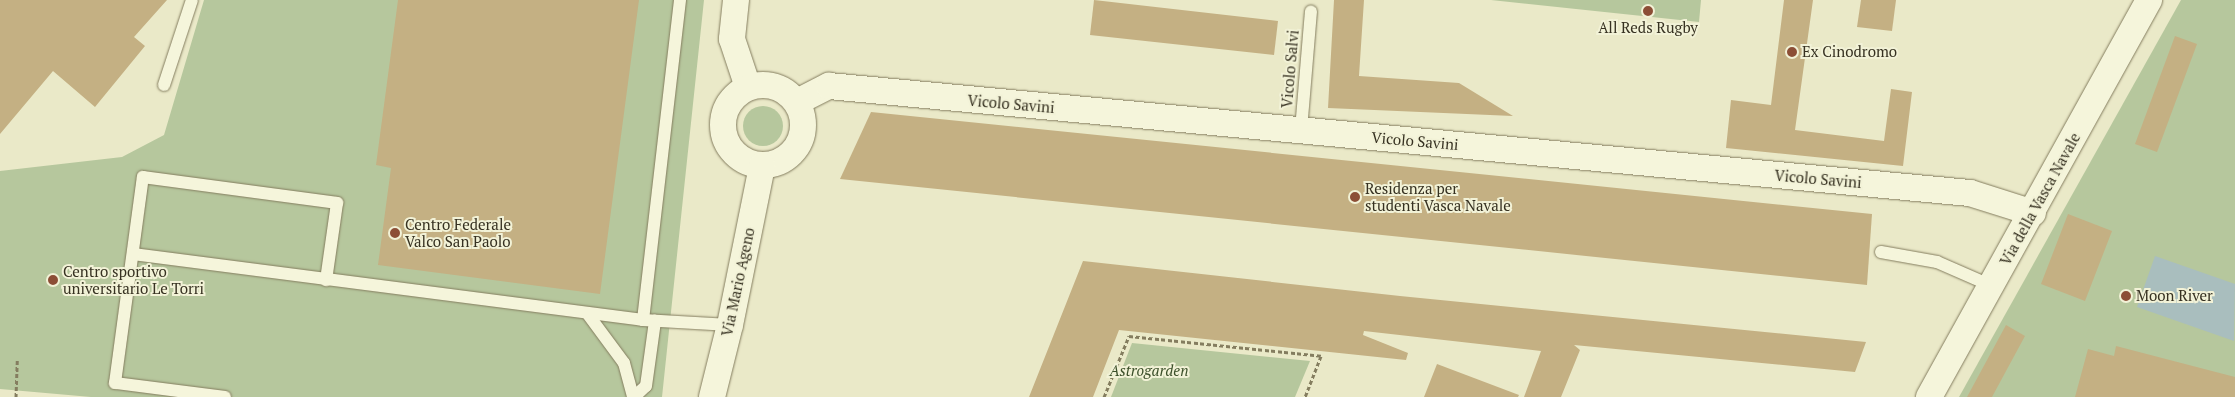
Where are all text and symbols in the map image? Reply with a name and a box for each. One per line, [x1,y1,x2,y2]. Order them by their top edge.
marker: All Reds Rugby [1642,5,1654,17]
place label: All Reds Rugby [1598,19,1698,37]
street label: Vicolo Salvi [1278,29,1302,109]
place label: Ex Cinodromo [1802,43,1897,61]
marker: Ex Cinodromo [1786,46,1798,58]
street label: Vicolo Savini [967,91,1055,117]
street label: Vicolo Savini [1371,128,1459,154]
street label: Via della Vasca Navale [1996,129,2084,269]
street label: Vicolo Savini [1774,166,1862,192]
place label: Residenza per studenti Vasca Navale [1365,179,1511,214]
marker: Residenza per studenti Vasca Navale [1349,191,1361,203]
place label: Centro Federale Valco San Paolo [405,215,511,250]
street label: Via Mario Ageno [718,226,758,338]
marker: Centro Federale Valco San Paolo [389,227,401,239]
place label: Centro sportivo universitario Le Torri [63,262,204,297]
marker: Centro sportivo universitario Le Torri [47,274,59,286]
place label: Moon River [2136,287,2213,305]
marker: Moon River [2120,290,2132,302]
park label: Astrogarden [1110,362,1188,380]

